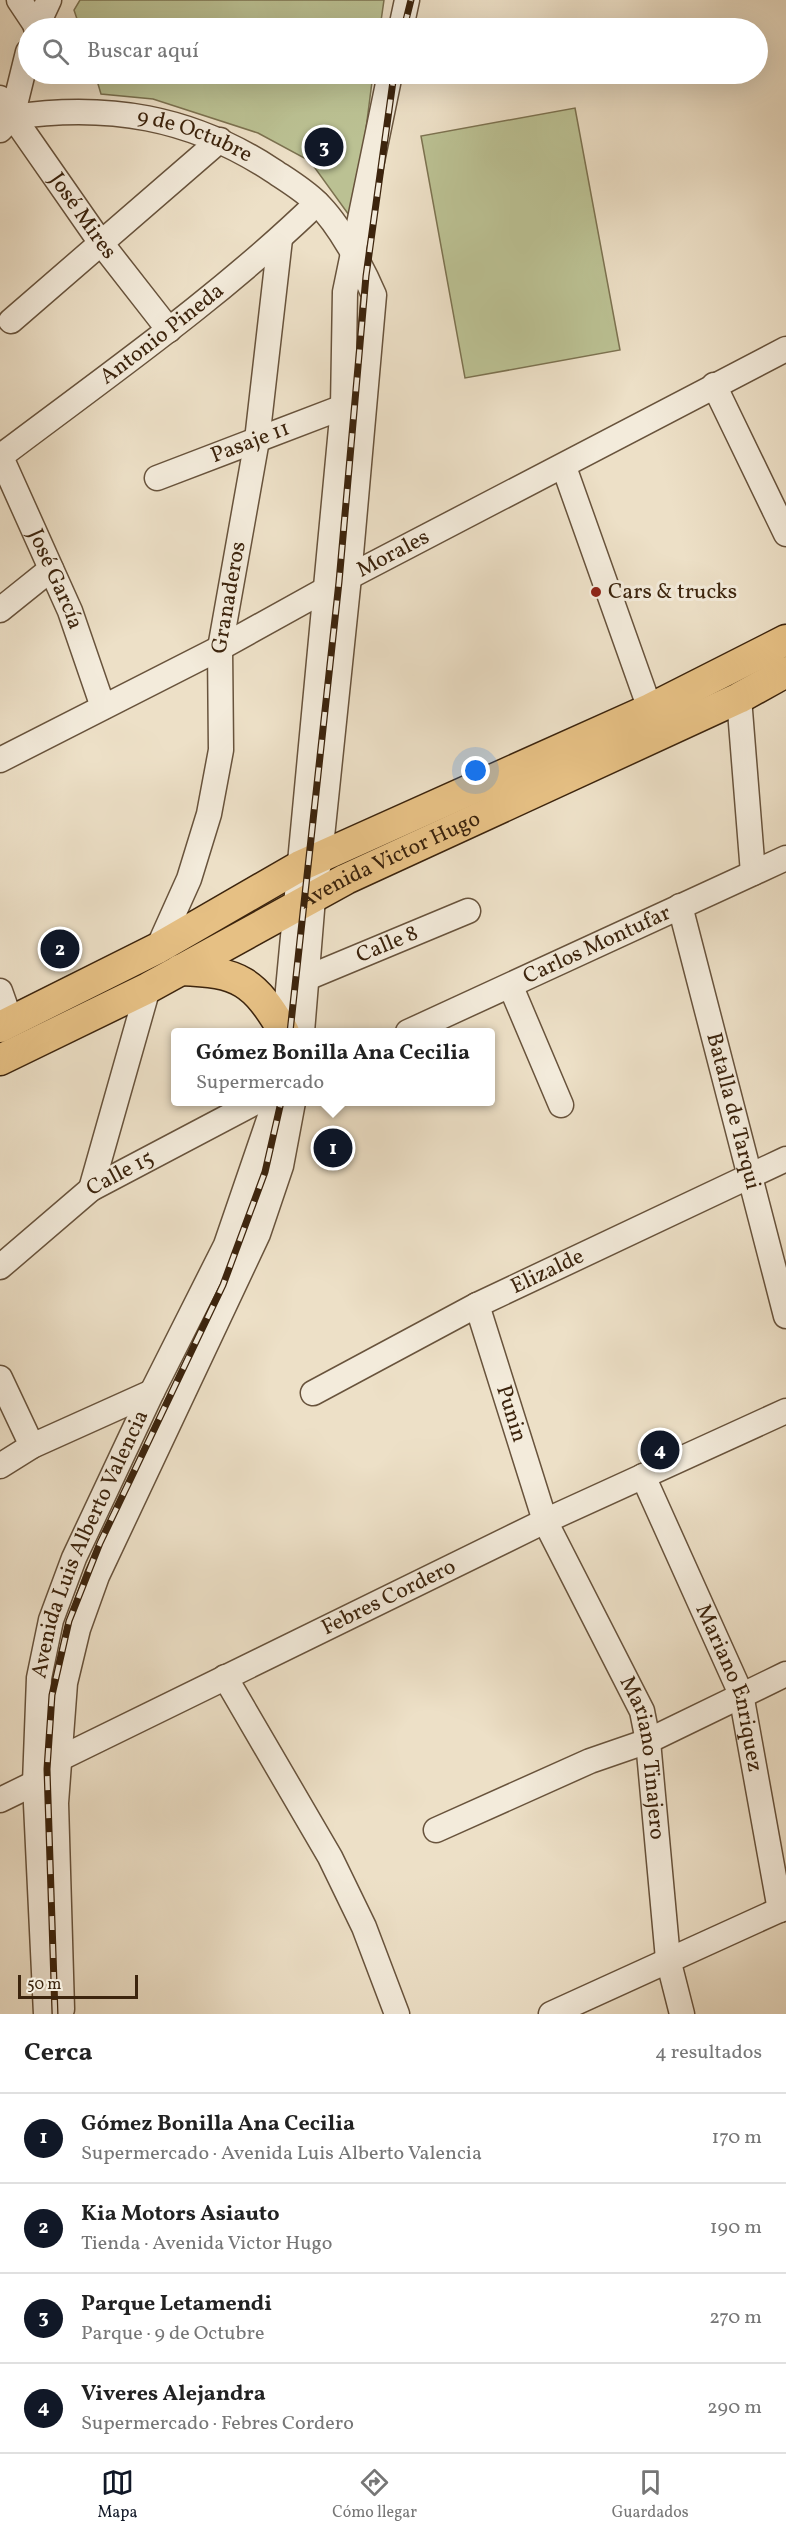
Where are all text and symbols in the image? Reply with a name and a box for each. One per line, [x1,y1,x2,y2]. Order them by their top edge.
search box [18,18,768,84]
icon: search [39,35,72,68]
text: Buscar aquí [87,36,199,67]
street label: 9 de Octubre [135,101,258,170]
pin: 3 [304,124,344,170]
street label: José Mires [41,167,124,266]
street label: Antonio Pineda [93,276,231,392]
street label: Pasaje 11 [206,413,294,471]
street label: Morales [351,522,435,586]
street label: José García [20,524,91,634]
street label: Granaderos [204,539,254,656]
place label: Cars & trucks [608,577,737,608]
marker: Cars & trucks [589,585,603,599]
your location [461,756,490,785]
street label: Avenida Victor Hugo [293,804,486,918]
street label: Carlos Montufar [518,898,676,992]
street label: Calle 8 [352,918,423,971]
pin: 2 [40,926,80,972]
popup [171,1028,495,1106]
street label: Batalla de Tarqui [698,1029,768,1193]
text: Gómez Bonilla Ana Cecilia [196,1038,470,1069]
text: Supermercado [196,1069,324,1097]
pin: 1 [314,1126,352,1170]
street label: Calle 15 [81,1143,160,1204]
street label: Elizalde [506,1241,589,1302]
street label: Punin [488,1381,535,1446]
street label: Avenida Luis Alberto Valencia [24,1405,157,1681]
pin: 4 [640,1428,680,1472]
street label: Febres Cordero [316,1551,461,1644]
street label: Mariano Enriquez [687,1599,770,1774]
street label: Mariano Tinajero [611,1671,672,1841]
scale bar [18,1972,138,2000]
text: 50 m [27,1974,61,1996]
text: Cerca [24,2035,93,2071]
text: 4 resultados [655,2039,762,2067]
text: Gómez Bonilla Ana Cecilia [81,2109,355,2140]
text: 1 [39,2124,48,2152]
text: 170 m [712,2124,762,2152]
text: Supermercado · Avenida Luis Alberto Valencia [81,2140,482,2168]
text: Kia Motors Asiauto [81,2199,280,2230]
text: 2 [38,2214,49,2242]
text: 190 m [710,2214,762,2242]
text: Tienda · Avenida Victor Hugo [81,2230,332,2258]
text: Parque Letamendi [81,2289,272,2320]
text: 3 [38,2304,49,2332]
text: 270 m [709,2304,762,2332]
text: Parque · 9 de Octubre [81,2320,264,2348]
text: Viveres Alejandra [81,2379,266,2410]
text: 4 [37,2394,50,2422]
text: 290 m [707,2394,762,2422]
text: Supermercado · Febres Cordero [81,2410,354,2438]
tab: Mapa [97,2466,137,2524]
tab: Cómo llegar [332,2466,417,2524]
tab: Guardados [612,2466,689,2524]

